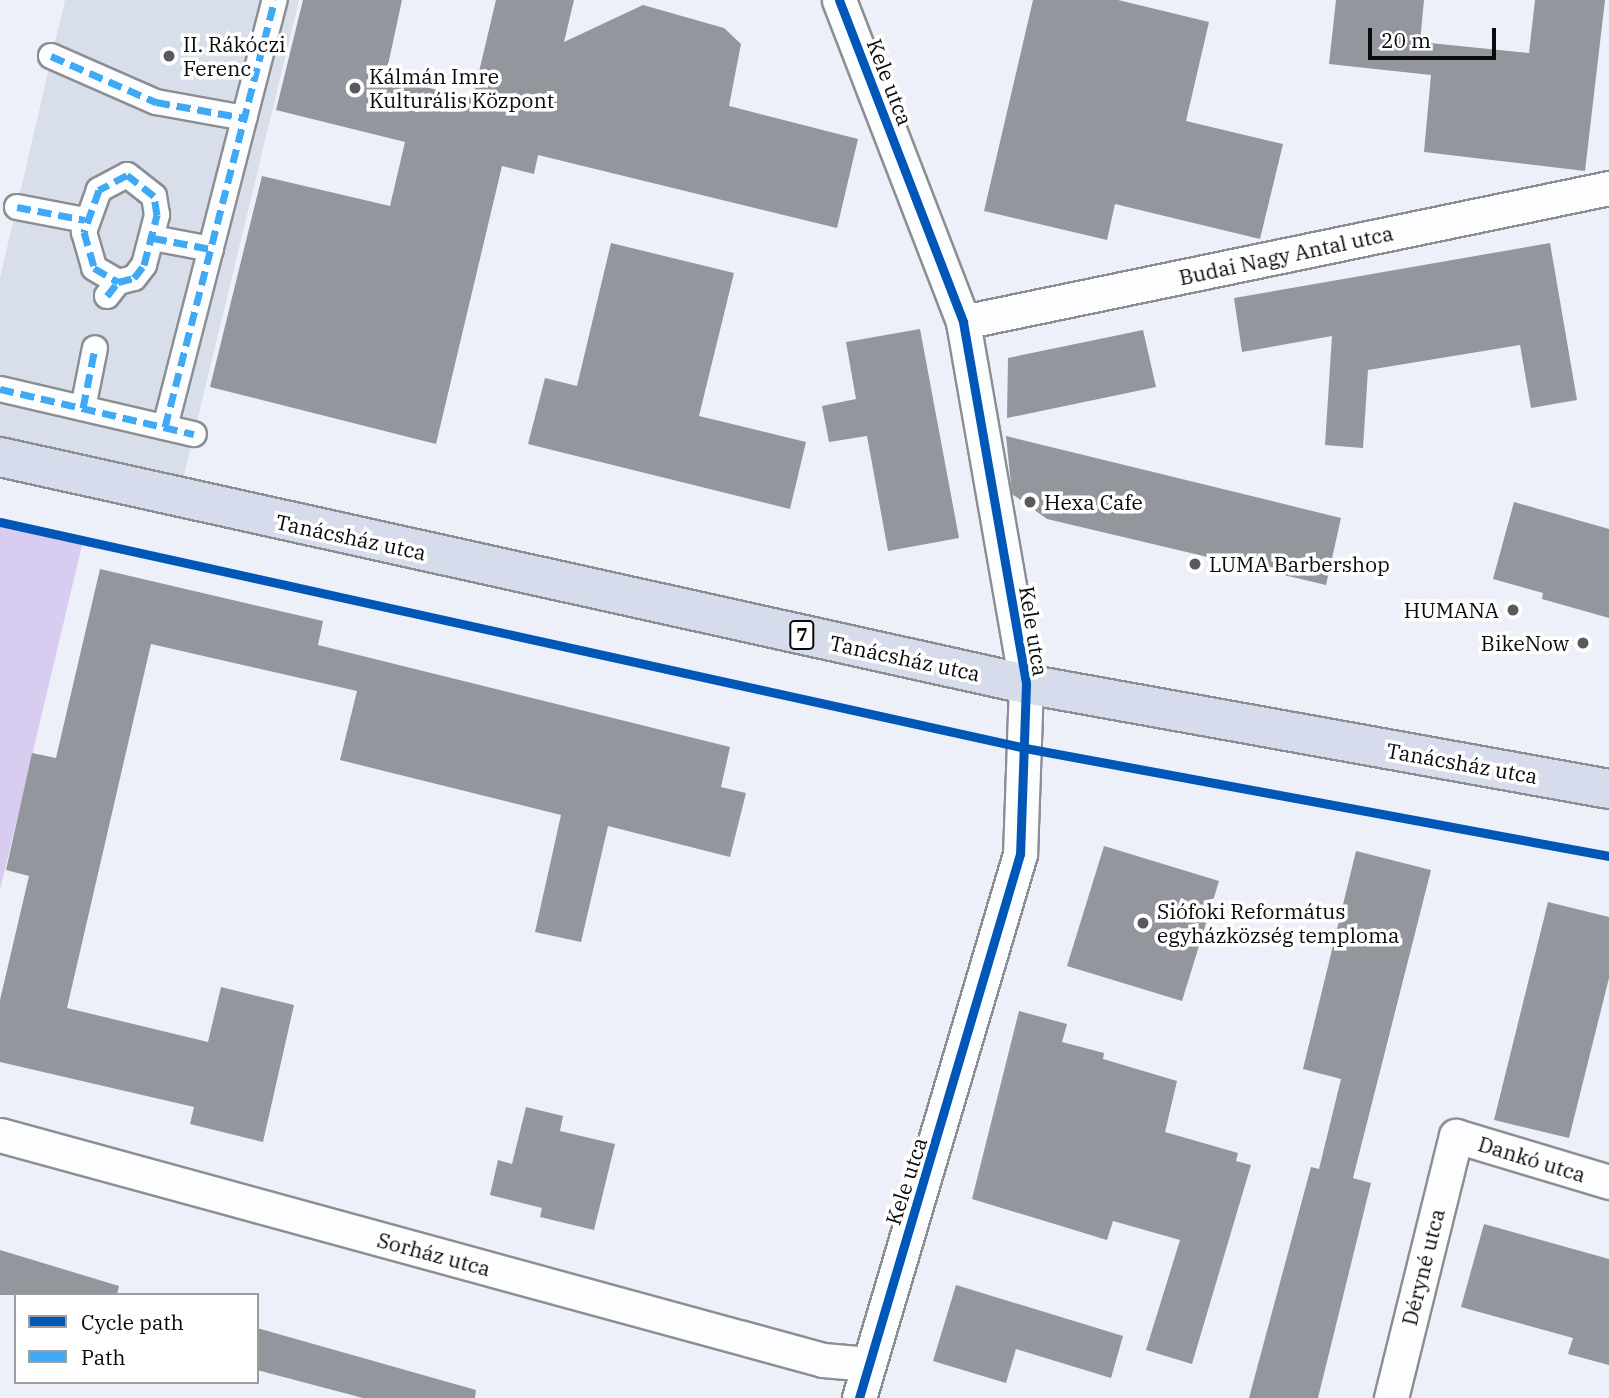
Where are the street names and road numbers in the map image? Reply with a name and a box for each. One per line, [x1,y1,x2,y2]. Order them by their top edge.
street label: Kele utca [862,35,918,129]
street label: Budai Nagy Antal utca [1177,220,1395,290]
street label: Tanácsház utca [274,509,428,565]
street label: Kele utca [1014,584,1054,678]
road number: 7 [788,620,816,650]
street label: Tanácsház utca [828,630,982,686]
street label: Tanácsház utca [1384,737,1540,789]
street label: Dankó utca [1475,1131,1589,1187]
street label: Kele utca [880,1134,932,1228]
street label: Déryné utca [1396,1206,1450,1328]
street label: Sorház utca [375,1227,493,1281]

